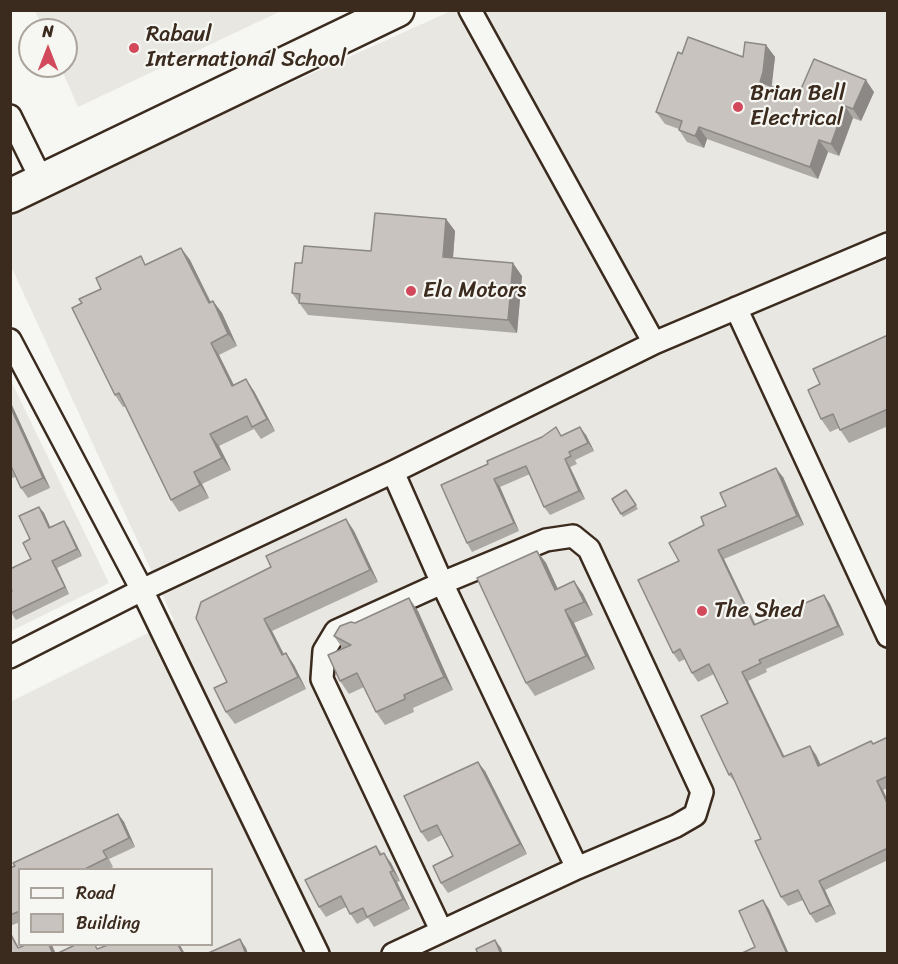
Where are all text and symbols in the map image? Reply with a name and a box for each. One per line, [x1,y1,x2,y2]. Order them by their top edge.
text: N [42,17,54,46]
north arrow [18,18,78,78]
place label: Rabaul International School [146,22,346,74]
marker: Rabaul International School [127,41,141,55]
place label: Brian Bell Electrical [750,81,845,132]
marker: Brian Bell Electrical [731,100,745,114]
place label: Ela Motors [423,278,526,304]
marker: Ela Motors [404,284,418,298]
place label: The Shed [714,598,803,624]
marker: The Shed [695,604,709,618]
legend [18,868,213,946]
text: Road [76,877,115,909]
text: Building [76,907,140,939]

